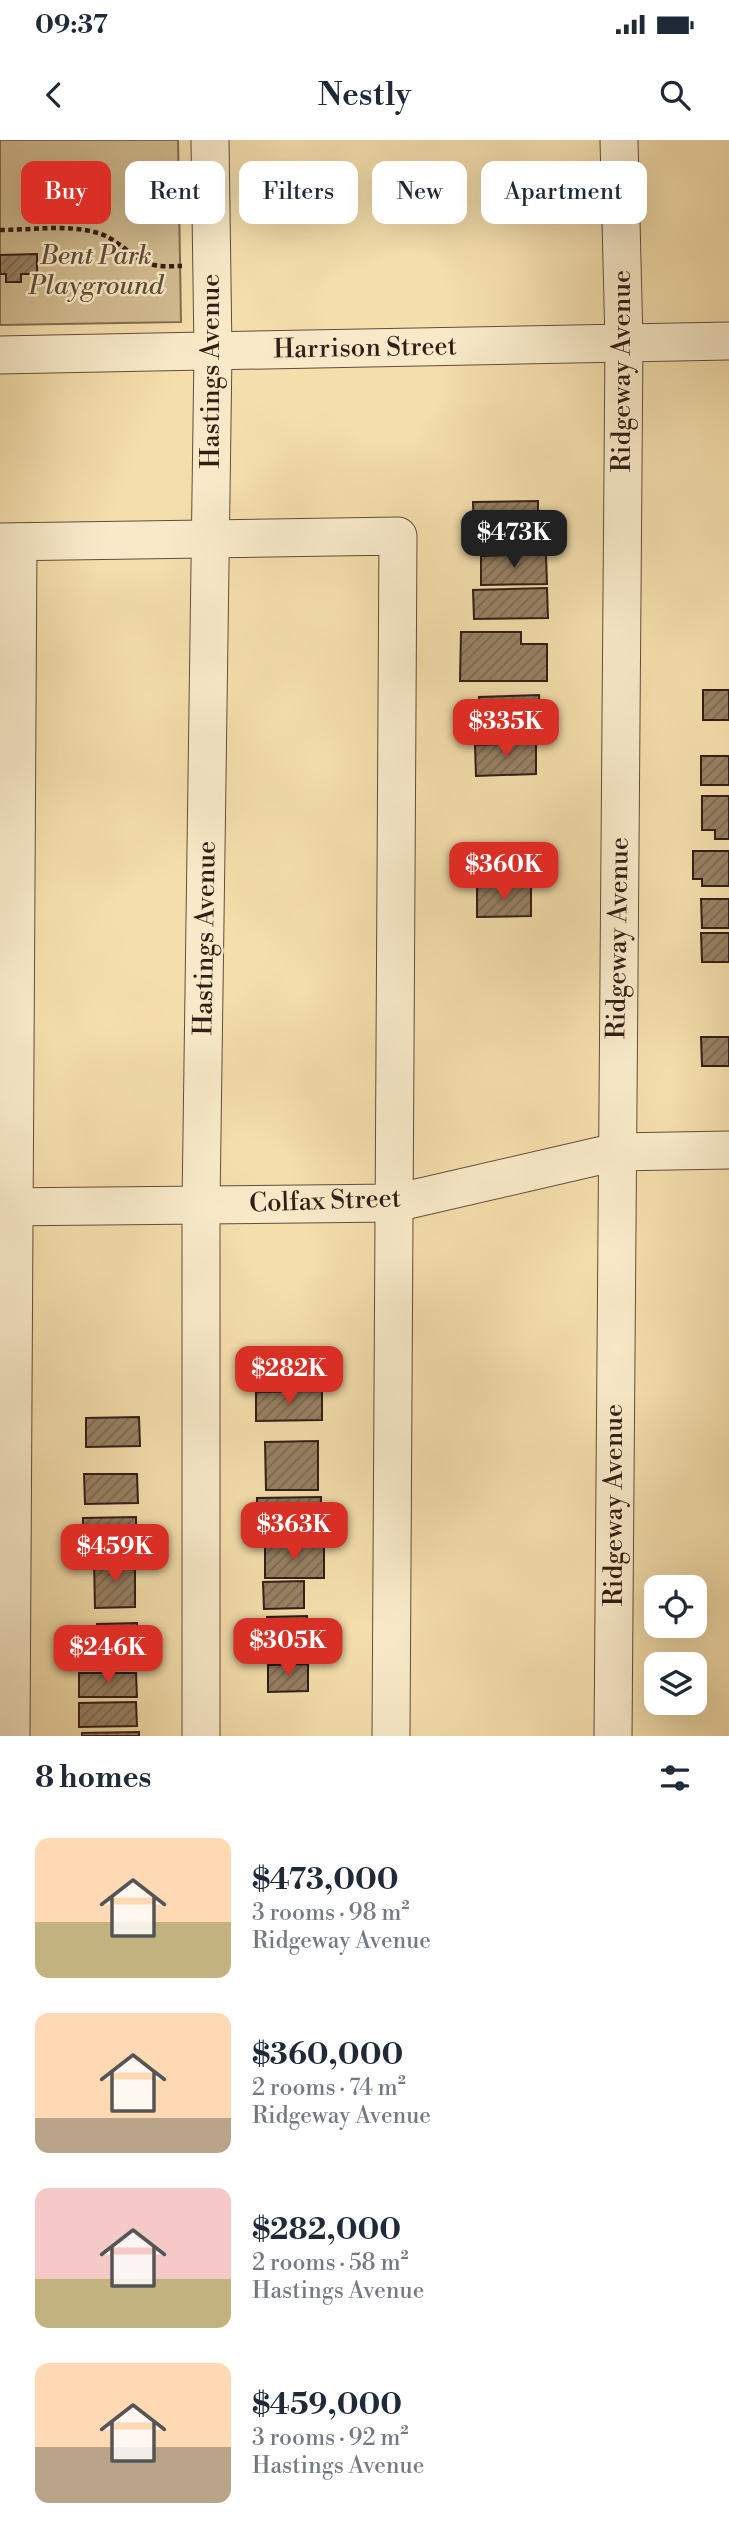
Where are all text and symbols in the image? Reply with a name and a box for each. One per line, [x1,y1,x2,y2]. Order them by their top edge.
text: 09:37 [35,9,108,41]
text: Nestly [318,75,411,115]
icon: back [35,76,73,114]
icon: search [656,76,694,114]
chip: Buy [21,161,111,224]
chip: Rent [125,161,225,224]
chip: Filters [239,161,358,224]
chip: New [372,161,467,224]
chip: Apartment [481,161,647,224]
park label: Bent Park Playground [28,240,165,302]
street label: Ridgeway Avenue [606,270,638,472]
street label: Hastings Avenue [195,274,227,468]
street label: Harrison Street [273,330,457,366]
pin: $473K [465,510,563,570]
text: $473K [477,519,551,547]
pin: $335K [457,700,555,759]
text: $335K [469,708,543,736]
street label: Ridgeway Avenue [600,837,636,1039]
street label: Hastings Avenue [187,840,223,1036]
pin: $360K [455,842,553,902]
text: $360K [465,851,543,879]
street label: Colfax Street [249,1182,401,1220]
pin: $282K [240,1346,338,1406]
text: $282K [251,1355,327,1383]
street label: Ridgeway Avenue [598,1404,630,1606]
pin: $363K [245,1502,343,1562]
text: $363K [257,1511,331,1539]
pin: $459K [66,1524,164,1584]
text: $459K [77,1533,153,1561]
map controls [644,1575,707,1715]
button: locate [644,1575,707,1638]
pin: $305K [239,1618,337,1678]
pin: $246K [59,1626,157,1685]
text: $305K [249,1627,327,1655]
text: $246K [70,1634,146,1662]
button: layers [644,1652,707,1715]
text: 8 homes [35,1759,151,1797]
icon: filters [656,1759,694,1797]
text: $473,000 [252,1861,399,1899]
icon: home [91,1866,175,1950]
text: 3 rooms · 98 m² [252,1899,409,1927]
text: Ridgeway Avenue [252,1927,431,1955]
text: $360,000 [252,2036,403,2074]
icon: home [91,2041,175,2125]
text: 2 rooms · 74 m² [252,2074,406,2102]
text: Ridgeway Avenue [252,2102,431,2130]
text: $282,000 [252,2211,401,2249]
icon: home [91,2216,175,2300]
text: 2 rooms · 58 m² [252,2249,409,2277]
text: Hastings Avenue [252,2277,424,2305]
text: $459,000 [252,2386,402,2424]
icon: home [91,2391,175,2475]
text: 3 rooms · 92 m² [252,2424,408,2452]
text: Hastings Avenue [252,2452,424,2480]

